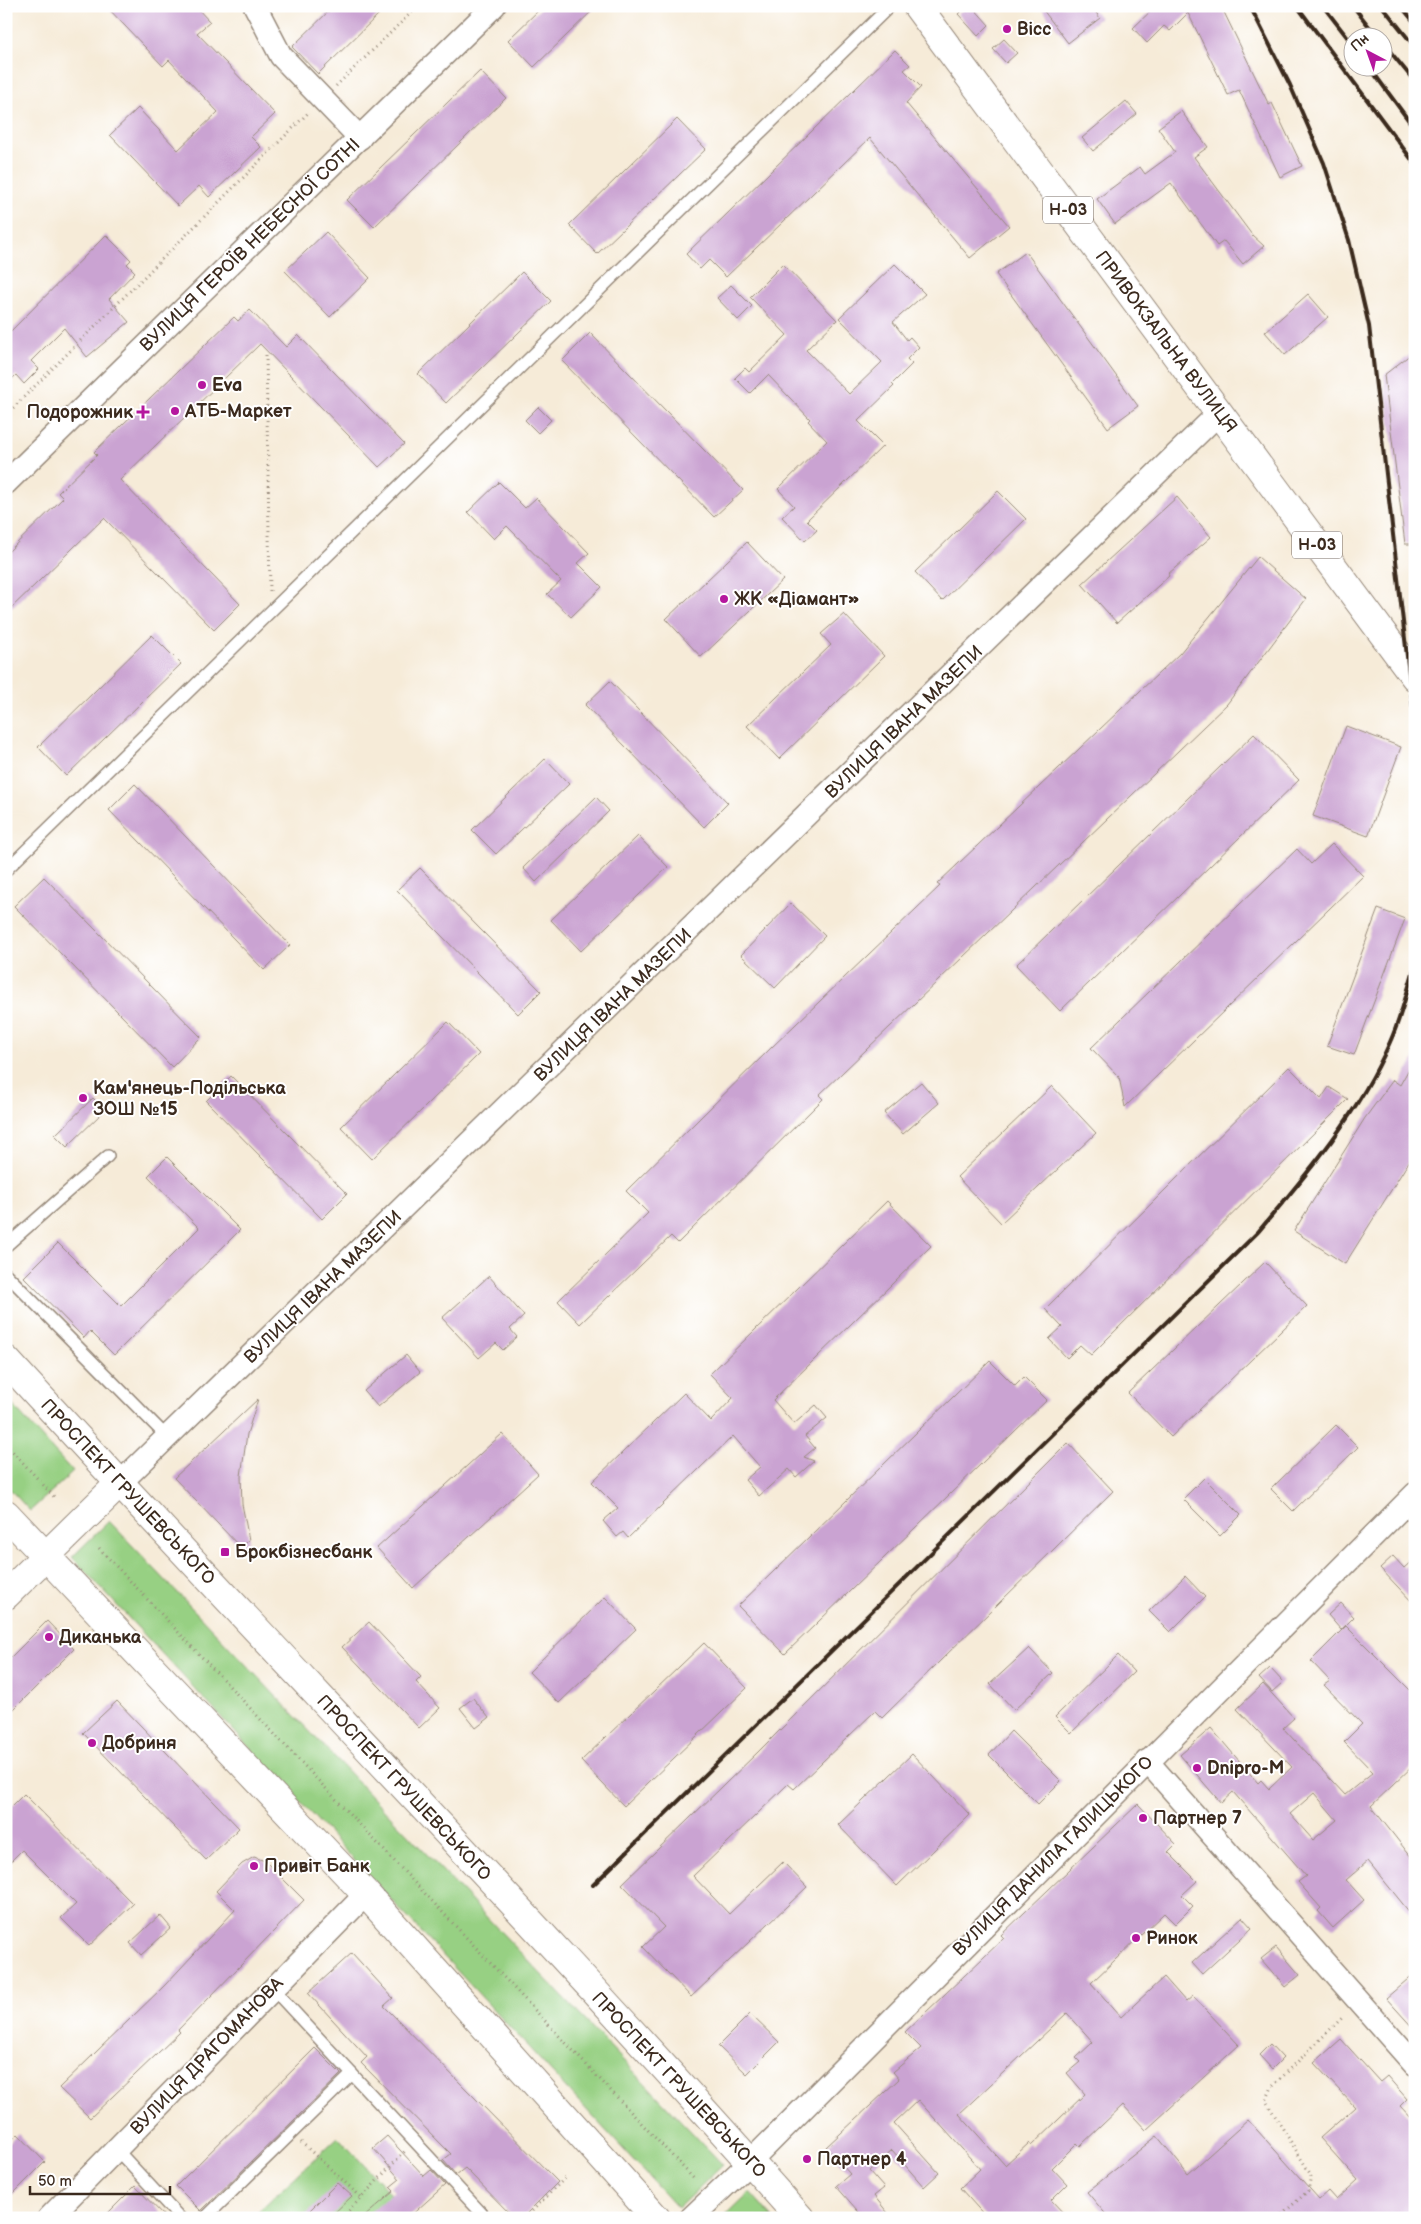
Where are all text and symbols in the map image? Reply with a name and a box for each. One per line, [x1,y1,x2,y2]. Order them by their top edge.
place label: Вісс [1017,19,1051,40]
marker: Вісс [1001,23,1013,35]
north arrow [1344,28,1394,78]
text: Пн [1347,30,1372,55]
street label: ВУЛИЦЯ ГЕРОЇВ НЕБЕСНОЇ СОТНІ [135,133,364,356]
road number: Н-03 [1043,196,1093,224]
street label: ПРИВОКЗАЛЬНА ВУЛИЦЯ [1091,247,1241,437]
place label: Eva [212,375,242,396]
marker: Eva [196,379,208,391]
place label: АТБ-Маркет [184,401,292,422]
place label: Подорожник [27,402,133,423]
marker: АТБ-Маркет [169,405,181,417]
marker: Подорожник [137,406,149,418]
road number: Н-03 [1292,532,1342,558]
place label: ЖК «Діамант» [734,589,860,610]
marker: ЖК «Діамант» [718,593,730,605]
street label: ВУЛИЦЯ ІВАНА МАЗЕПИ [821,641,987,803]
street label: ВУЛИЦЯ ІВАНА МАЗЕПИ [530,924,696,1086]
place label: Кам'янець-Подільська ЗОШ №15 [93,1078,286,1120]
marker: Кам'янець-Подільська ЗОШ №15 [77,1092,89,1104]
street label: ВУЛИЦЯ ІВАНА МАЗЕПИ [240,1206,406,1368]
street label: ПРОСПЕКТ ГРУШЕВСЬКОГО [36,1395,220,1589]
place label: Брокбізнесбанк [235,1542,372,1563]
marker: Брокбізнесбанк [219,1546,231,1558]
place label: Диканька [59,1627,142,1648]
marker: Диканька [43,1631,55,1643]
street label: ПРОСПЕКТ ГРУШЕВСЬКОГО [312,1691,496,1885]
place label: Добриня [102,1733,177,1754]
marker: Добриня [86,1737,98,1749]
street label: ВУЛИЦЯ ДАНИЛА ГАЛИЦЬКОГО [949,1752,1157,1960]
place label: Dnipro-M [1207,1758,1284,1779]
marker: Dnipro-M [1191,1762,1203,1774]
place label: Партнер 7 [1153,1808,1242,1829]
marker: Партнер 7 [1137,1812,1149,1824]
place label: Привіт Банк [264,1856,370,1877]
marker: Привіт Банк [248,1860,260,1872]
place label: Ринок [1146,1928,1198,1949]
marker: Ринок [1130,1932,1142,1944]
street label: ВУЛИЦЯ ДРАГОМАНОВА [126,1973,288,2139]
street label: ПРОСПЕКТ ГРУШЕВСЬКОГО [587,1988,771,2182]
place label: Партнер 4 [817,2149,907,2170]
marker: Партнер 4 [801,2153,813,2165]
scale bar [30,2164,170,2196]
text: 50 m [38,2172,72,2191]

